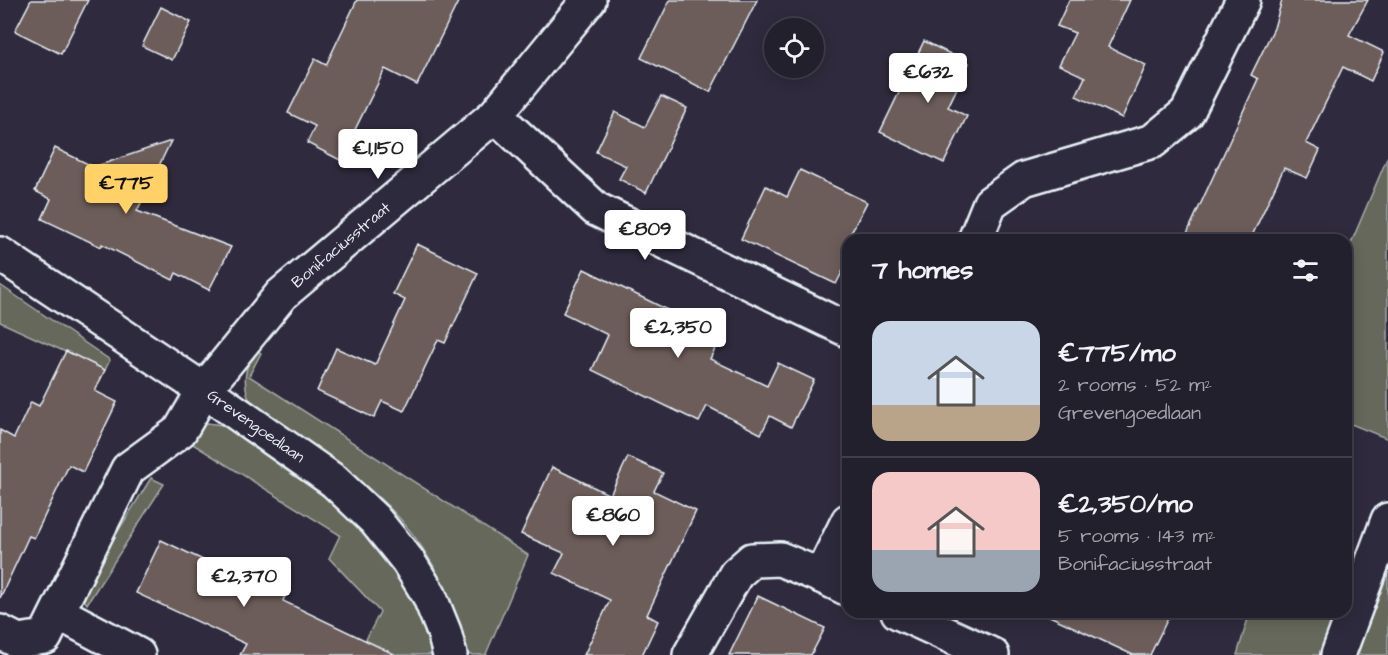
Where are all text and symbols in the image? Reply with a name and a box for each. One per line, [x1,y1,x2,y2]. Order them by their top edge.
map controls [764,18,824,78]
button: locate [764,18,824,78]
pin: €632 [892,53,964,104]
text: €632 [903,58,953,86]
pin: €1,150 [329,129,427,180]
text: €1,150 [352,134,404,162]
pin: €775 [90,164,162,215]
text: €775 [99,169,153,197]
street label: Bonifaciusstraat [287,197,396,293]
pin: €809 [609,210,681,261]
text: €809 [619,215,671,243]
text: 7 homes [872,252,973,288]
icon: filters [1289,254,1322,287]
pin: €2,350 [629,308,727,359]
text: €2,350 [644,313,712,341]
text: €775/mo [1058,335,1176,371]
icon: home [920,345,992,417]
text: 2 rooms · 52 m² [1058,371,1212,399]
street label: Grevengoedlaan [202,384,309,469]
text: Grevengoedlaan [1058,399,1201,427]
text: €2,350/mo [1058,486,1193,522]
pin: €860 [577,496,649,547]
icon: home [920,496,992,568]
text: €860 [586,501,640,529]
text: 5 rooms · 143 m² [1058,522,1216,550]
text: Bonifaciusstraat [1058,550,1212,578]
pin: €2,370 [195,557,293,608]
text: €2,370 [211,562,277,590]

